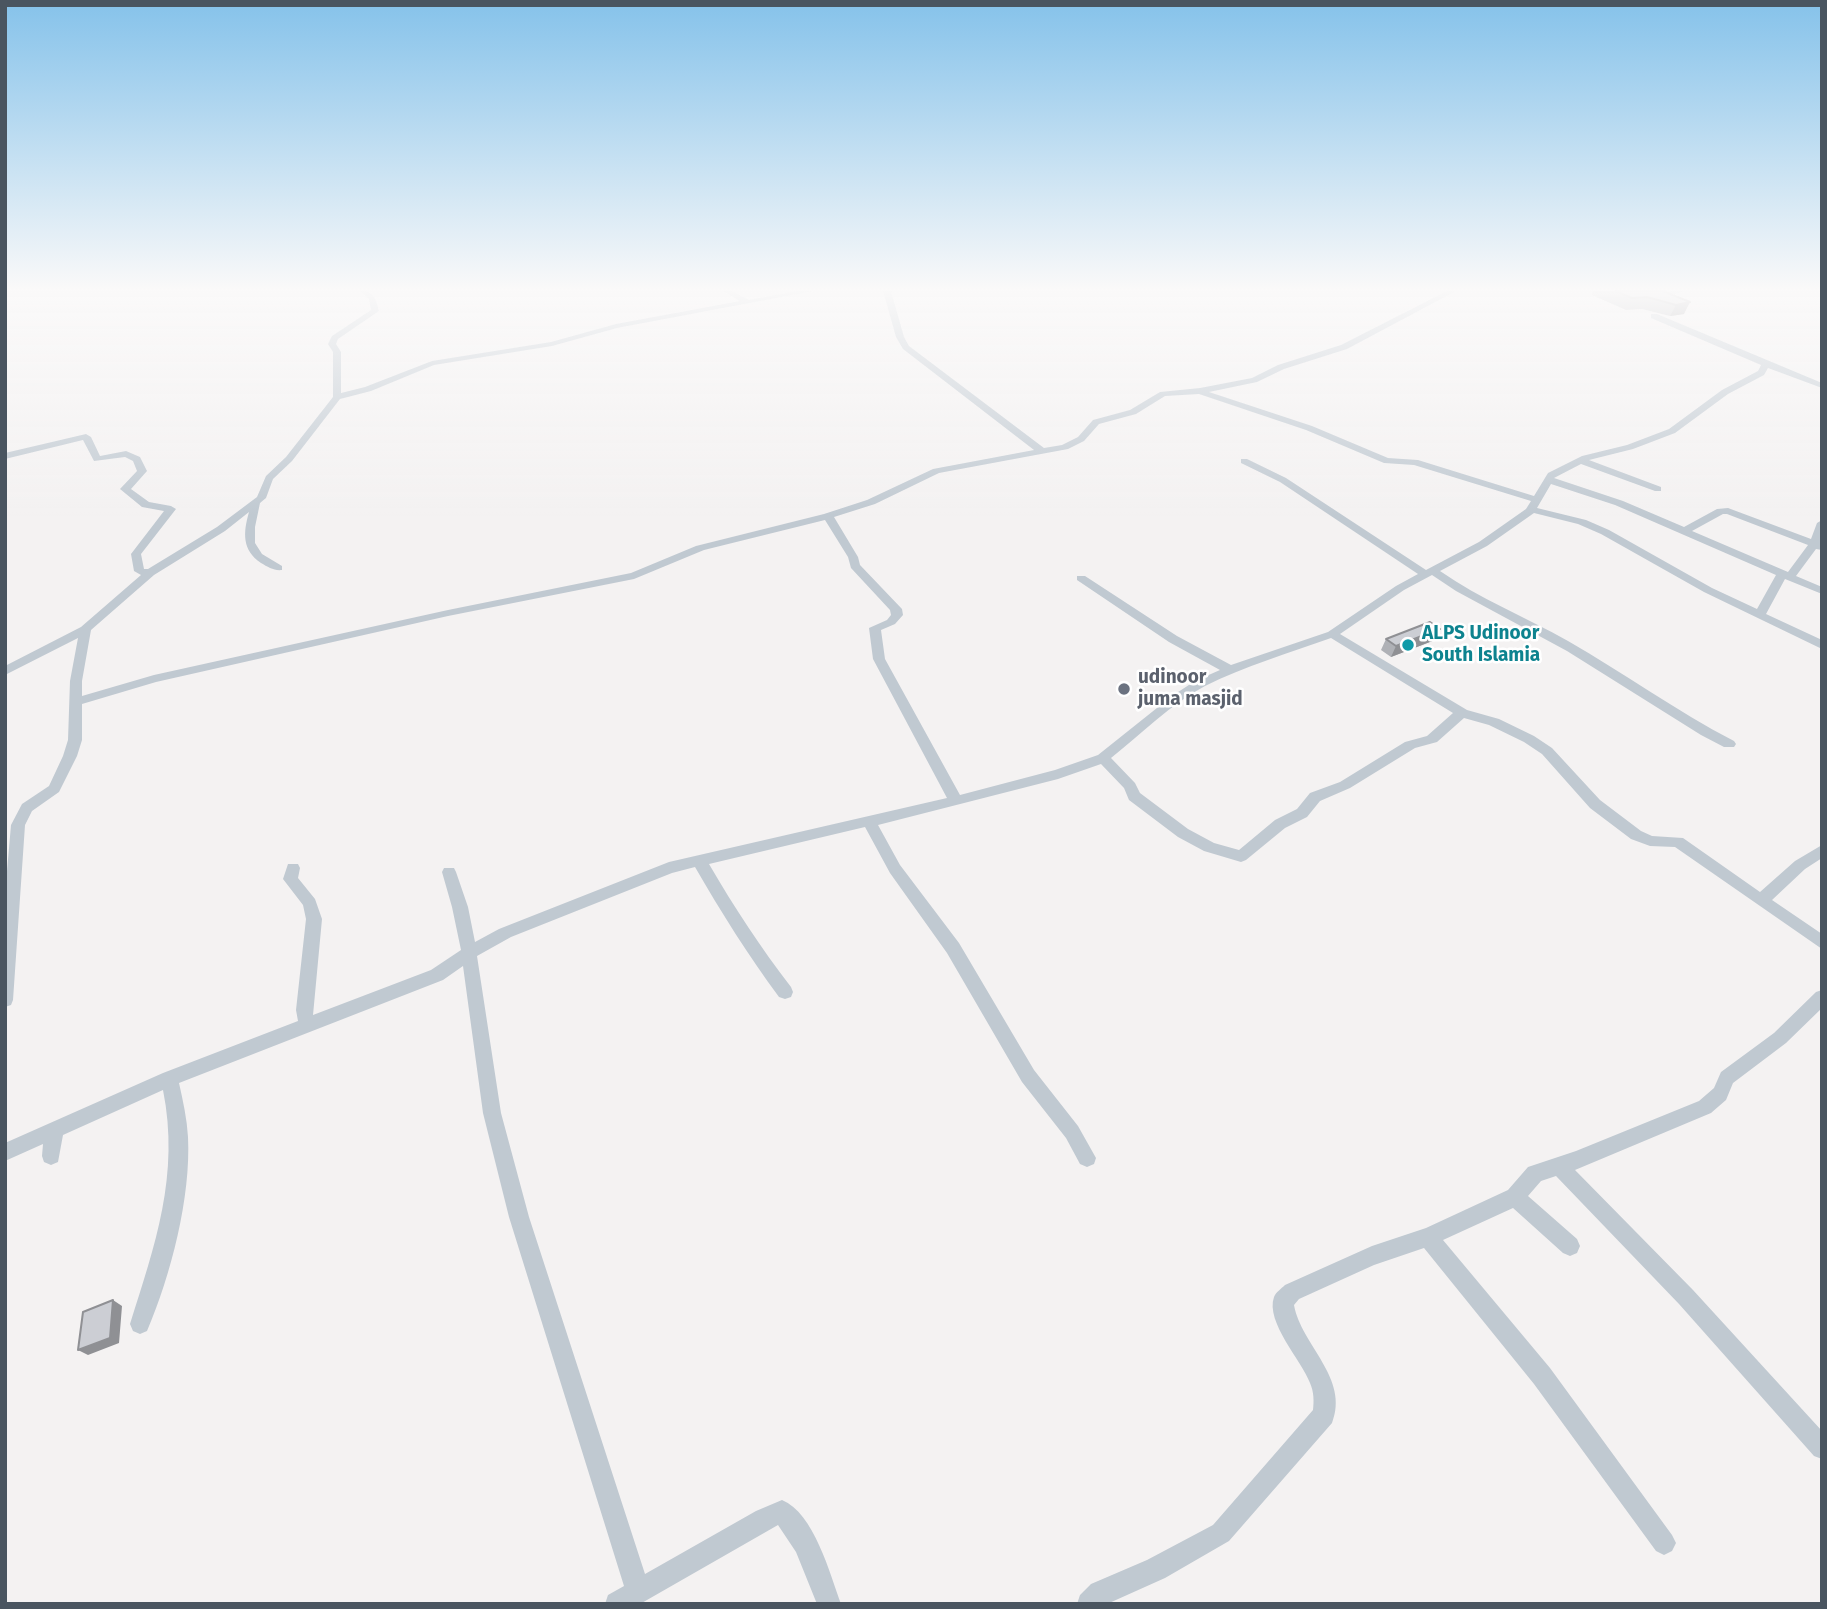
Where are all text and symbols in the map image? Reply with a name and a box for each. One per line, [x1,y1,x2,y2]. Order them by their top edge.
place label: ALPS Udinoor South Islamia [1422,623,1540,667]
marker: ALPS Udinoor South Islamia [1400,637,1416,653]
place label: udinoor juma masjid [1138,667,1243,711]
marker: udinoor juma masjid [1116,681,1132,697]

